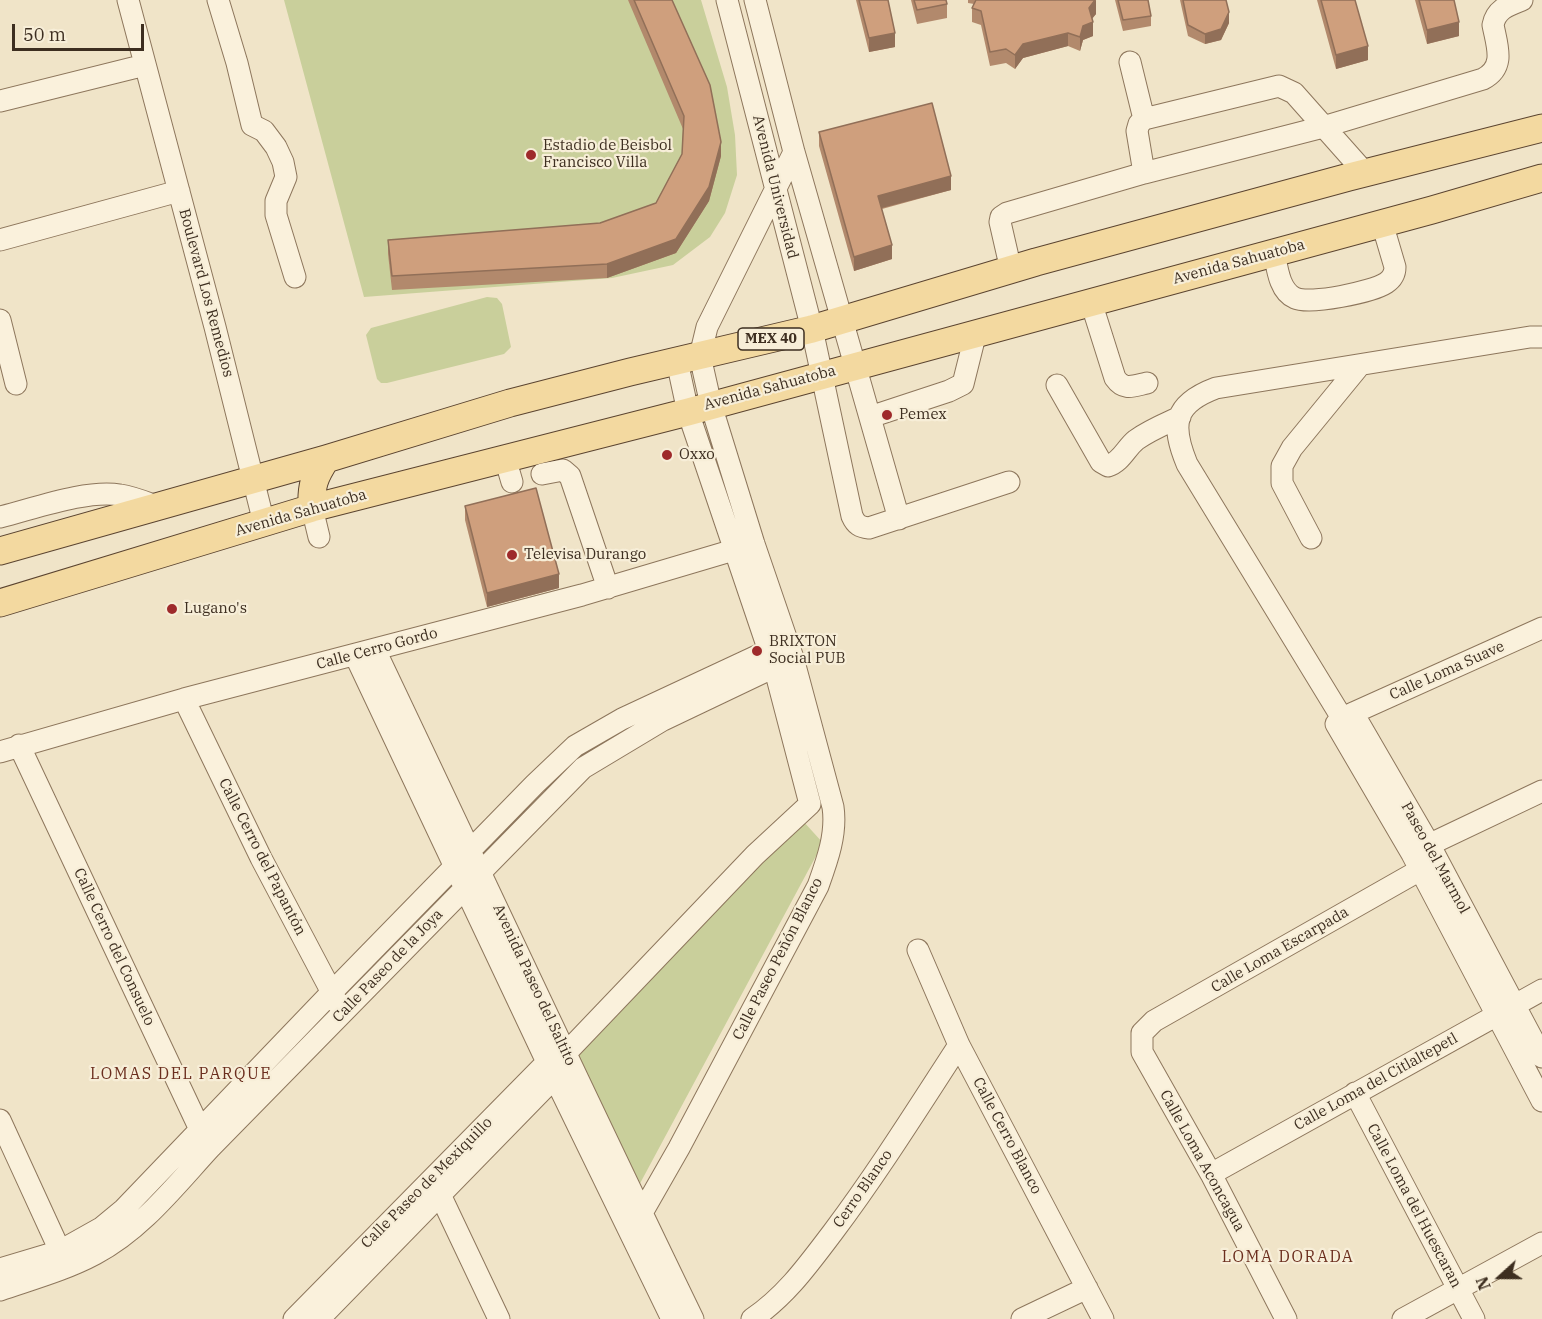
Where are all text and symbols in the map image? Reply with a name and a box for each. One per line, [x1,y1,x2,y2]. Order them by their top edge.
scale bar [15,12,147,50]
text: 50 m [23,23,66,46]
street label: Avenida Universidad [748,113,802,261]
place label: Estadio de Beisbol Francisco Villa [543,137,672,172]
marker: Estadio de Beisbol Francisco Villa [524,148,538,162]
street label: Boulevard Los Remedios [175,207,237,379]
street label: Avenida Sahuatoba [1171,236,1307,288]
road number: MEX 40 [738,328,804,350]
street label: Avenida Sahuatoba [702,362,838,414]
place label: Pemex [899,406,947,424]
marker: Pemex [880,408,894,422]
place label: Oxxo [679,446,715,464]
marker: Oxxo [660,448,674,462]
street label: Avenida Sahuatoba [233,486,369,540]
place label: Televisa Durango [524,546,646,564]
marker: Televisa Durango [505,548,519,562]
place label: Lugano's [184,600,247,618]
marker: Lugano's [165,602,179,616]
street label: Calle Cerro Gordo [314,624,440,674]
place label: BRIXTON Social PUB [769,633,846,668]
street label: Calle Loma Suave [1387,638,1507,704]
marker: BRIXTON Social PUB [750,644,764,658]
street label: Calle Cerro del Papantón [214,775,310,939]
street label: Paseo del Marmol [1397,799,1473,917]
street label: Calle Cerro del Consuelo [70,865,158,1029]
street label: Calle Paseo Peñón Blanco [729,875,827,1043]
street label: Avenida Paseo del Saltito [489,901,579,1069]
street label: Calle Loma Escarpada [1208,903,1352,997]
street label: Calle Paseo de la Joya [329,905,447,1027]
street label: Calle Loma del Citlaltepetl [1291,1029,1461,1135]
district label: LOMAS DEL PARQUE [90,1064,272,1084]
street label: Calle Cerro Blanco [969,1075,1045,1197]
street label: Calle Loma Aconcagua [1156,1087,1248,1235]
street label: Calle Paseo de Mexiquillo [358,1114,496,1252]
street label: Calle Loma del Huescaran [1363,1121,1465,1291]
street label: Cerro Blanco [829,1146,897,1232]
district label: LOMA DORADA [1222,1247,1354,1267]
north arrow [1470,1247,1530,1307]
text: N [1472,1274,1495,1293]

